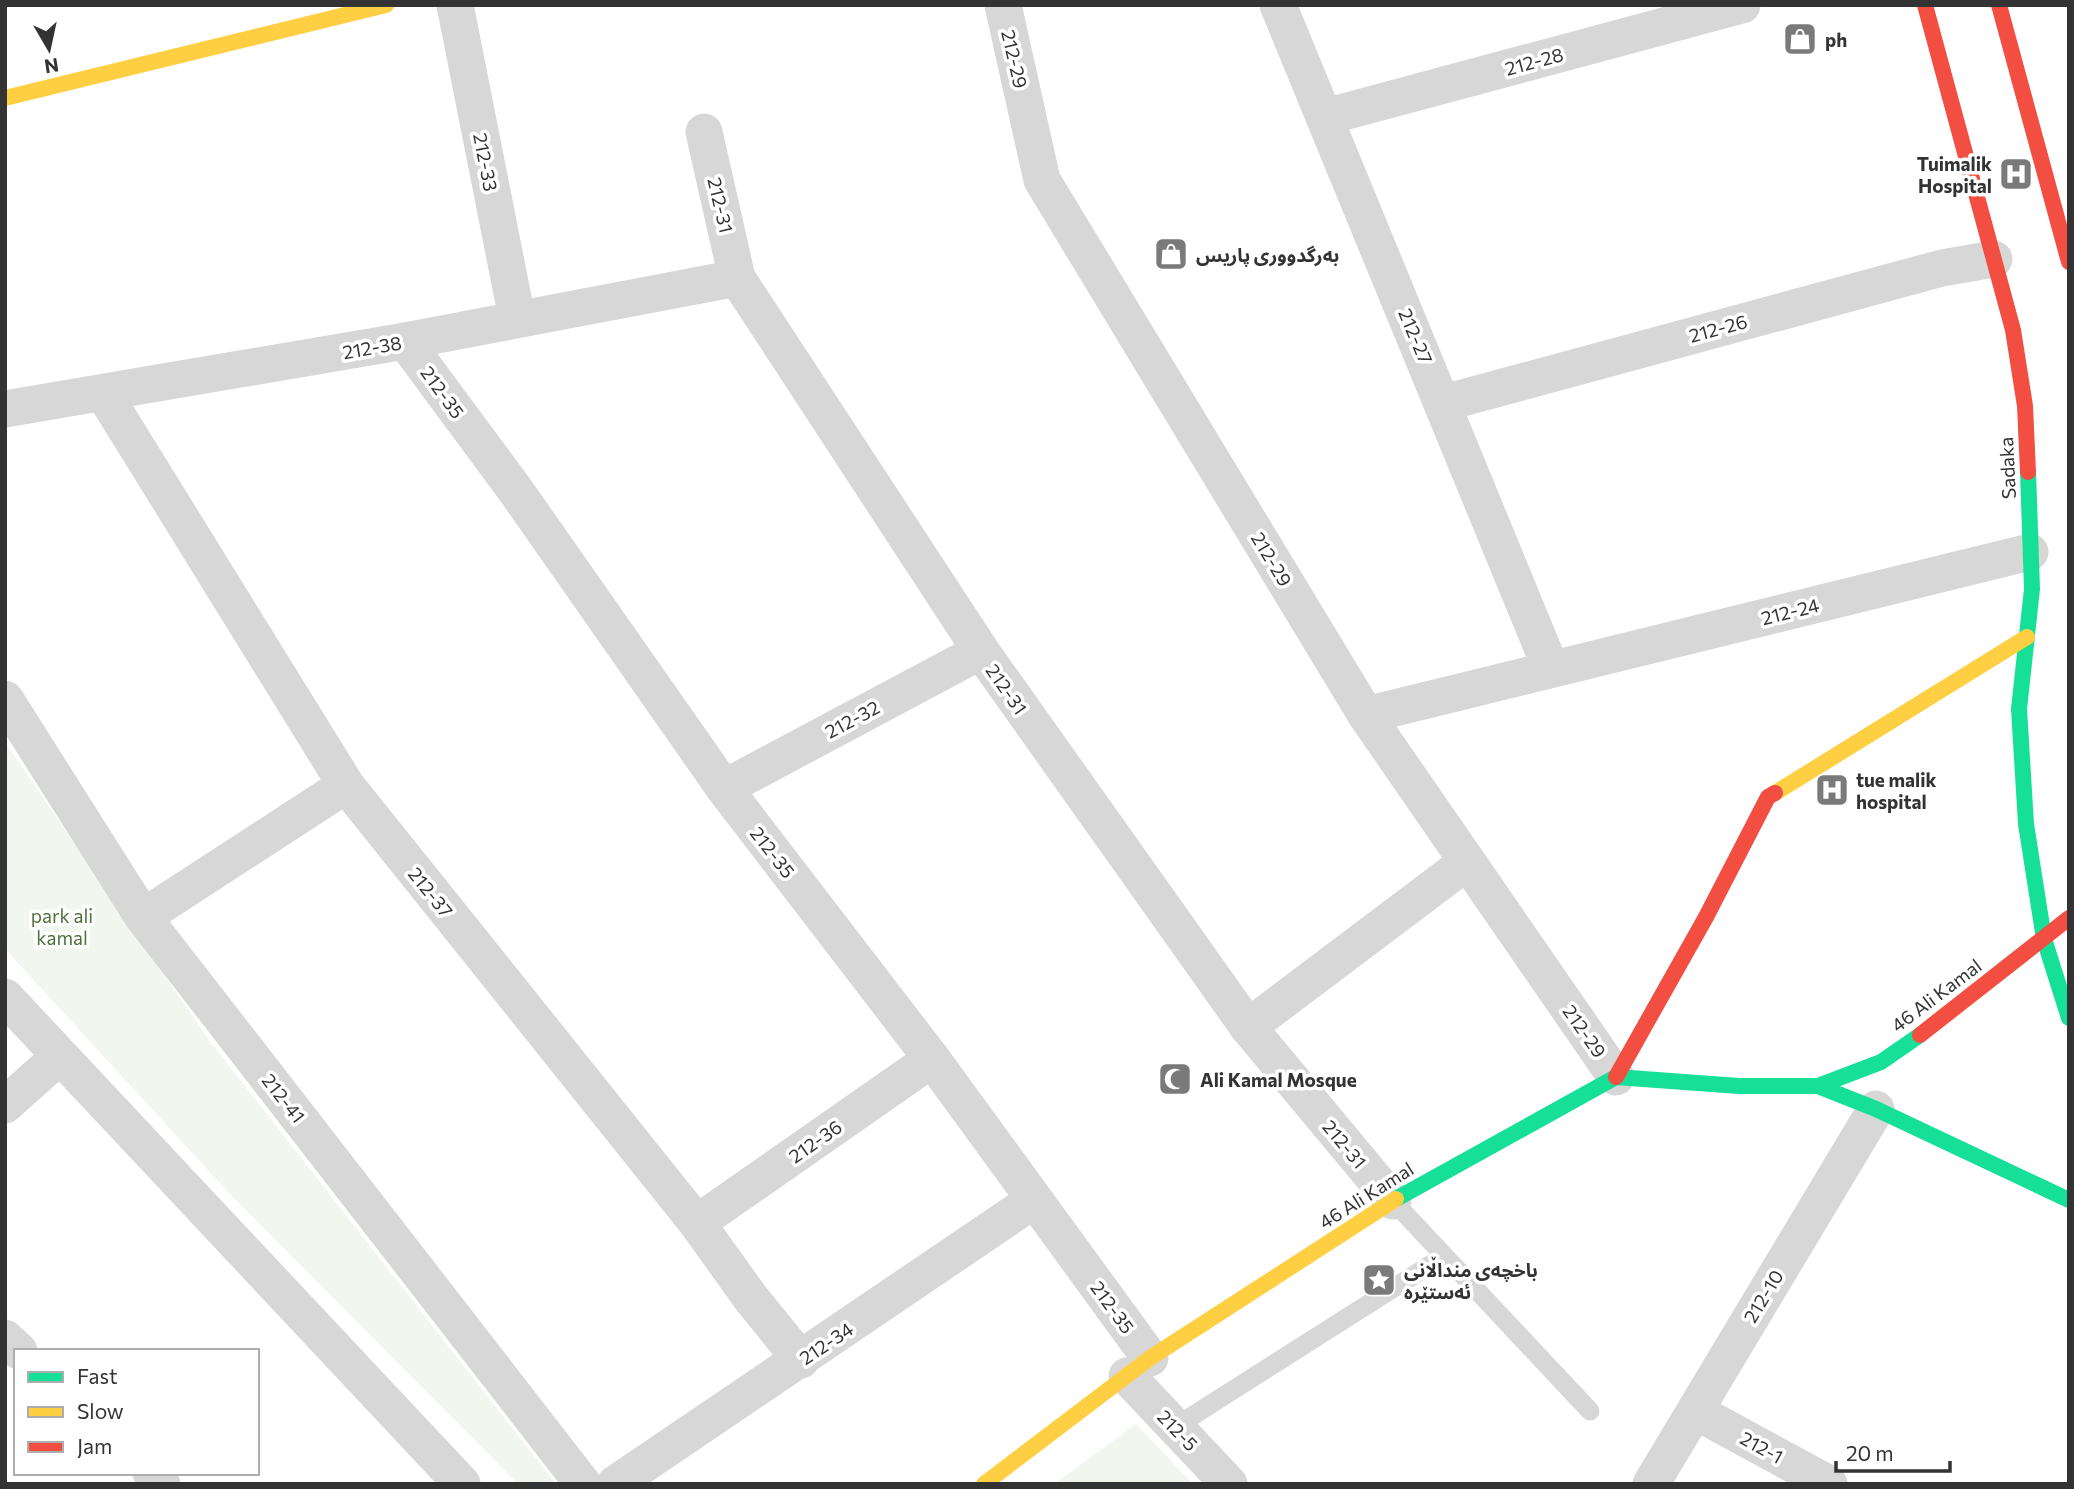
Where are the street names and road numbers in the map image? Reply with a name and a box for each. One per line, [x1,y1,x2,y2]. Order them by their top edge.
street label: 212-29 [997,28,1033,90]
street label: 212-28 [1502,42,1566,80]
street label: 212-33 [469,131,503,193]
street label: 212-31 [703,175,739,235]
street label: 212-27 [1394,305,1438,367]
street label: 212-26 [1686,309,1750,347]
street label: 212-38 [341,331,403,363]
street label: 212-35 [416,361,470,423]
street label: Sadaka [1994,436,2020,500]
street label: 212-29 [1247,528,1297,590]
street label: 212-24 [1759,593,1821,629]
street label: 212-31 [981,659,1033,719]
street label: 212-32 [821,695,883,743]
street label: 212-35 [746,822,800,882]
street label: 212-37 [404,862,458,922]
street label: 46 Ali Kamal [1886,954,1986,1036]
street label: 212-29 [1559,1000,1611,1062]
street label: 212-41 [258,1069,310,1127]
street label: 212-36 [784,1114,846,1168]
street label: 212-31 [1318,1115,1372,1173]
street label: 46 Ali Kamal [1315,1157,1417,1233]
street label: 212-10 [1738,1265,1788,1327]
street label: 212-35 [1086,1276,1140,1338]
street label: 212-34 [795,1317,857,1369]
street label: 212-5 [1153,1405,1203,1455]
street label: 212-1 [1737,1426,1787,1468]

